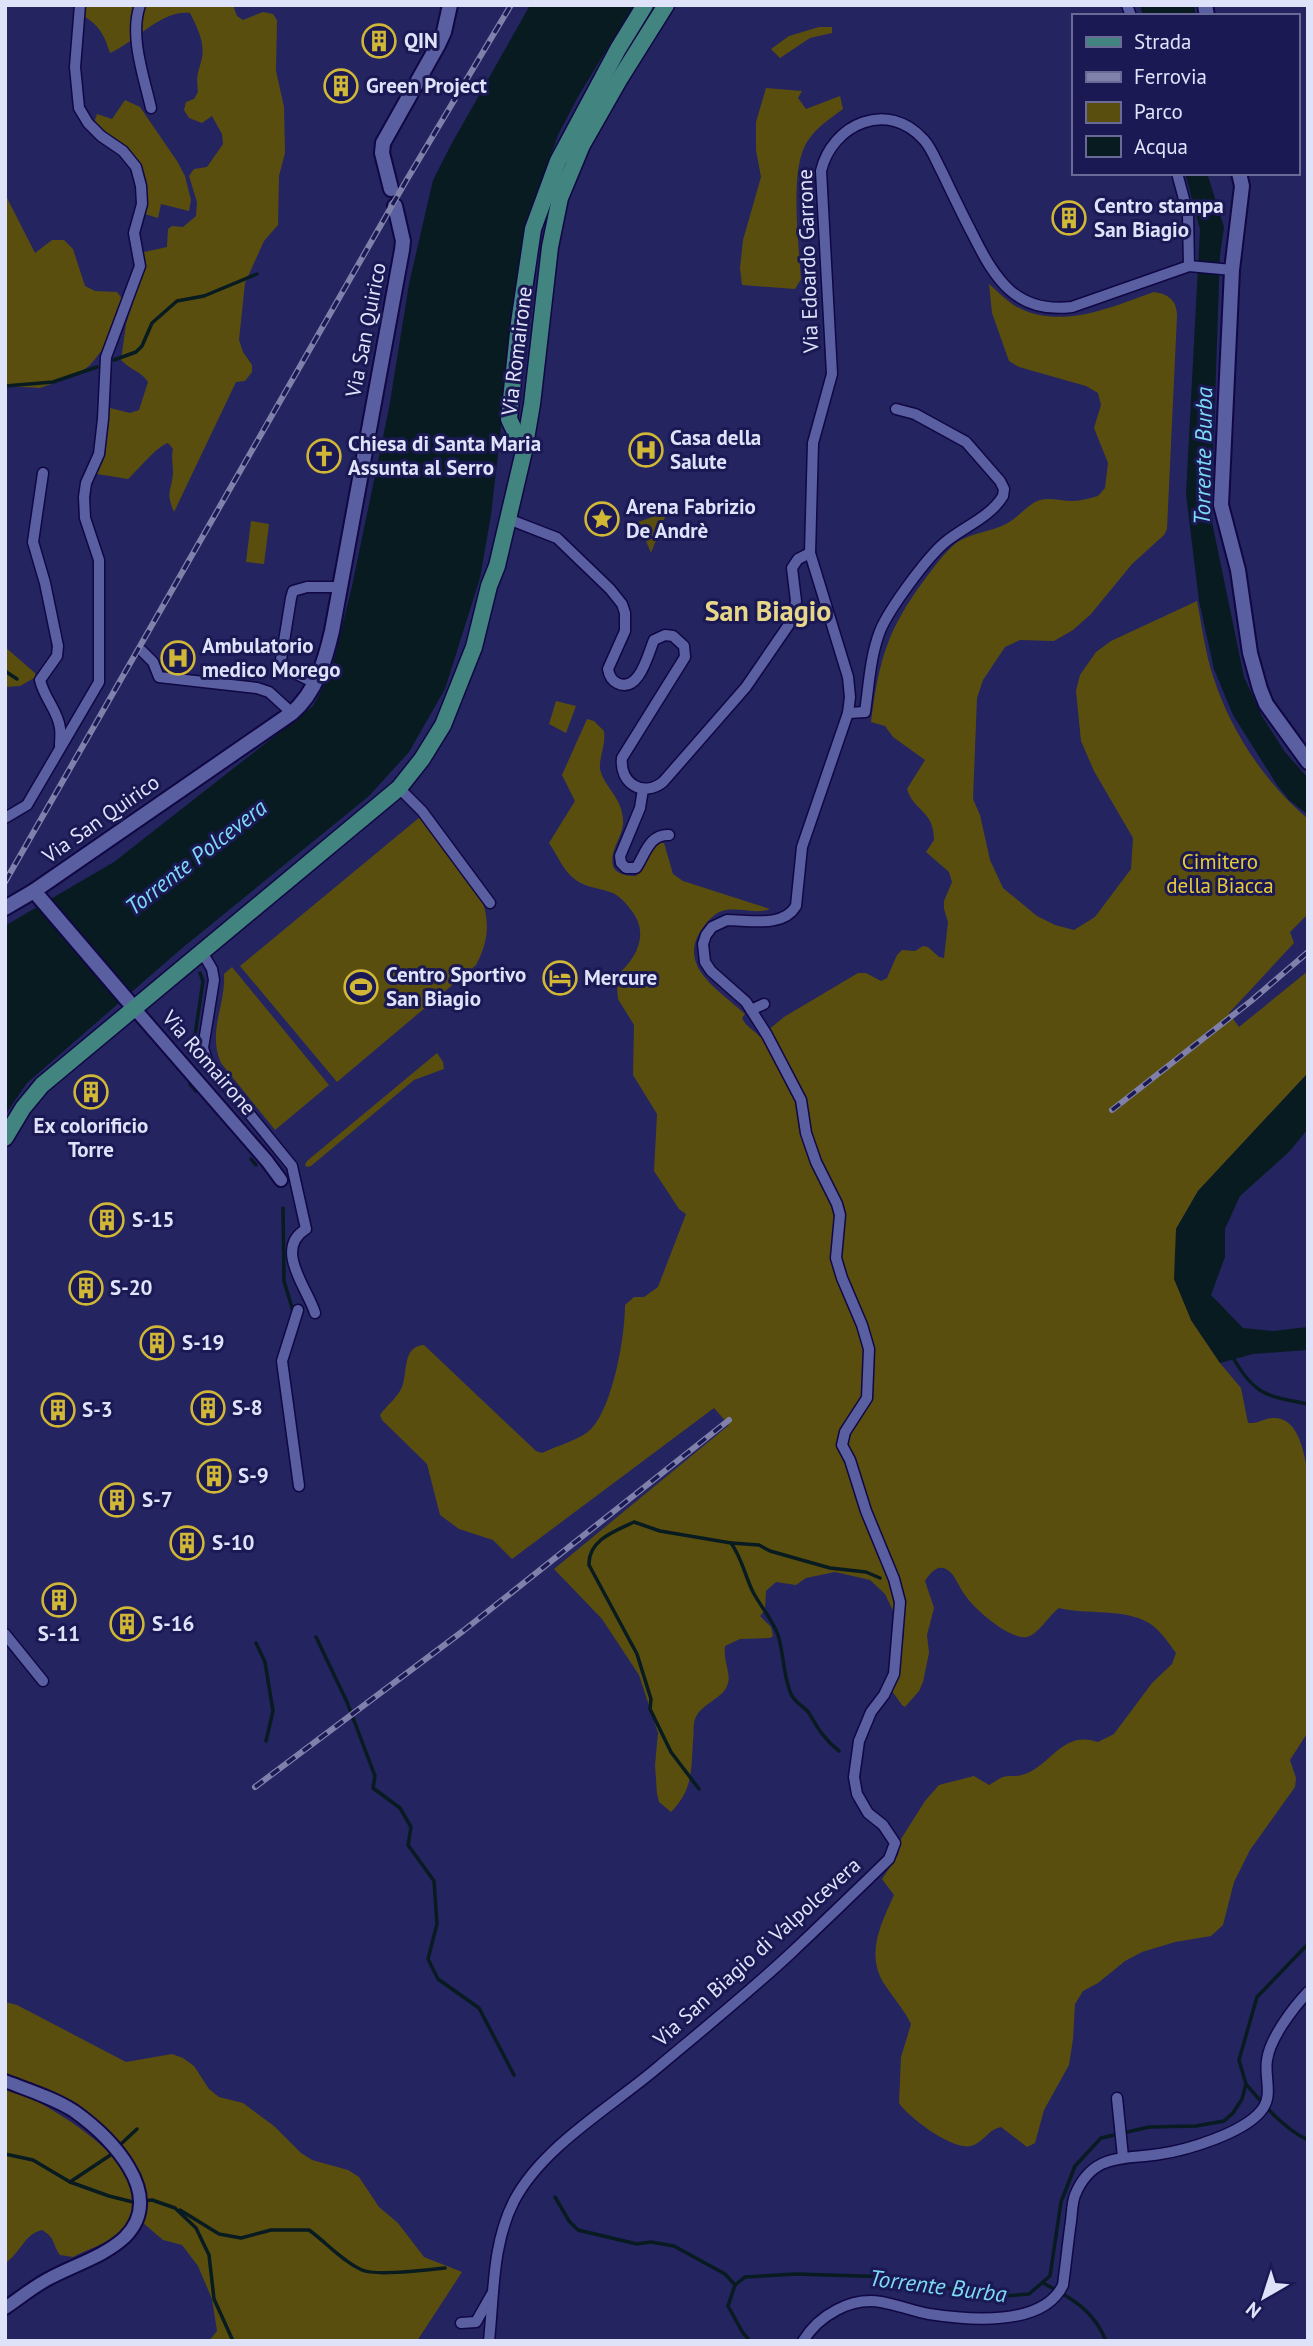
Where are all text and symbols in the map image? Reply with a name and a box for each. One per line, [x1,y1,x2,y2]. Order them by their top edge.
legend [1072,14,1299,175]
building icon: QIN [360,22,398,60]
place label: QIN [404,27,438,54]
text: Strada [1134,28,1192,55]
text: Ferrovia [1134,63,1207,90]
building icon: Green Project [322,67,360,105]
place label: Green Project [366,72,487,99]
text: Parco [1134,98,1183,125]
text: Acqua [1134,133,1188,160]
street label: Via Edoardo Garrone [791,169,824,354]
place label: Centro stampa San Biagio [1094,192,1224,243]
building icon: Centro stampa San Biagio [1050,199,1088,237]
street label: Via San Quirico [339,260,392,400]
street label: Via Romairone [495,285,538,418]
water label: Torrente Burba [1187,387,1218,525]
place label: Casa della Salute [670,424,761,475]
place label: Chiesa di Santa Maria Assunta al Serro [348,430,541,481]
hospital icon: Casa della Salute [627,431,665,469]
church icon: Chiesa di Santa Maria Assunta al Serro [305,437,343,475]
place label: Arena Fabrizio De Andrè [626,493,756,544]
place icon: Arena Fabrizio De Andrè [583,500,621,538]
district label: San Biagio [705,592,831,629]
place label: Ambulatorio medico Morego [202,632,340,683]
hospital icon: Ambulatorio medico Morego [159,639,197,677]
street label: Via San Quirico [36,768,164,869]
water label: Torrente Polcevera [119,792,272,921]
park label: Cimitero della Biacca [1166,848,1274,899]
hotel icon: Mercure [541,959,579,997]
place label: Centro Sportivo San Biagio [386,961,526,1012]
place label: Mercure [584,964,657,991]
sports icon: Centro Sportivo San Biagio [342,968,380,1006]
street label: Via Romairone [156,1004,262,1121]
building icon: Ex colorificio Torre [72,1073,110,1111]
place label: Ex colorificio Torre [34,1112,148,1163]
building icon: S-15 [88,1201,126,1239]
place label: S-15 [132,1206,175,1233]
building icon: S-20 [67,1269,105,1307]
place label: S-20 [110,1274,153,1301]
building icon: S-19 [138,1324,176,1362]
place label: S-19 [182,1329,225,1356]
building icon: S-8 [189,1389,227,1427]
building icon: S-3 [39,1391,77,1429]
place label: S-8 [232,1394,263,1421]
place label: S-3 [82,1396,113,1423]
building icon: S-9 [195,1457,233,1495]
place label: S-9 [238,1462,269,1489]
building icon: S-7 [98,1481,136,1519]
place label: S-7 [142,1486,173,1513]
building icon: S-10 [168,1524,206,1562]
place label: S-10 [212,1529,255,1556]
building icon: S-11 [40,1581,78,1619]
building icon: S-16 [108,1605,146,1643]
place label: S-16 [152,1610,195,1637]
place label: S-11 [38,1620,80,1647]
street label: Via San Biagio di Valpolcevera [647,1851,866,2053]
north arrow [1229,2262,1299,2332]
water label: Torrente Burba [868,2263,1008,2308]
text: N [1241,2297,1266,2323]

